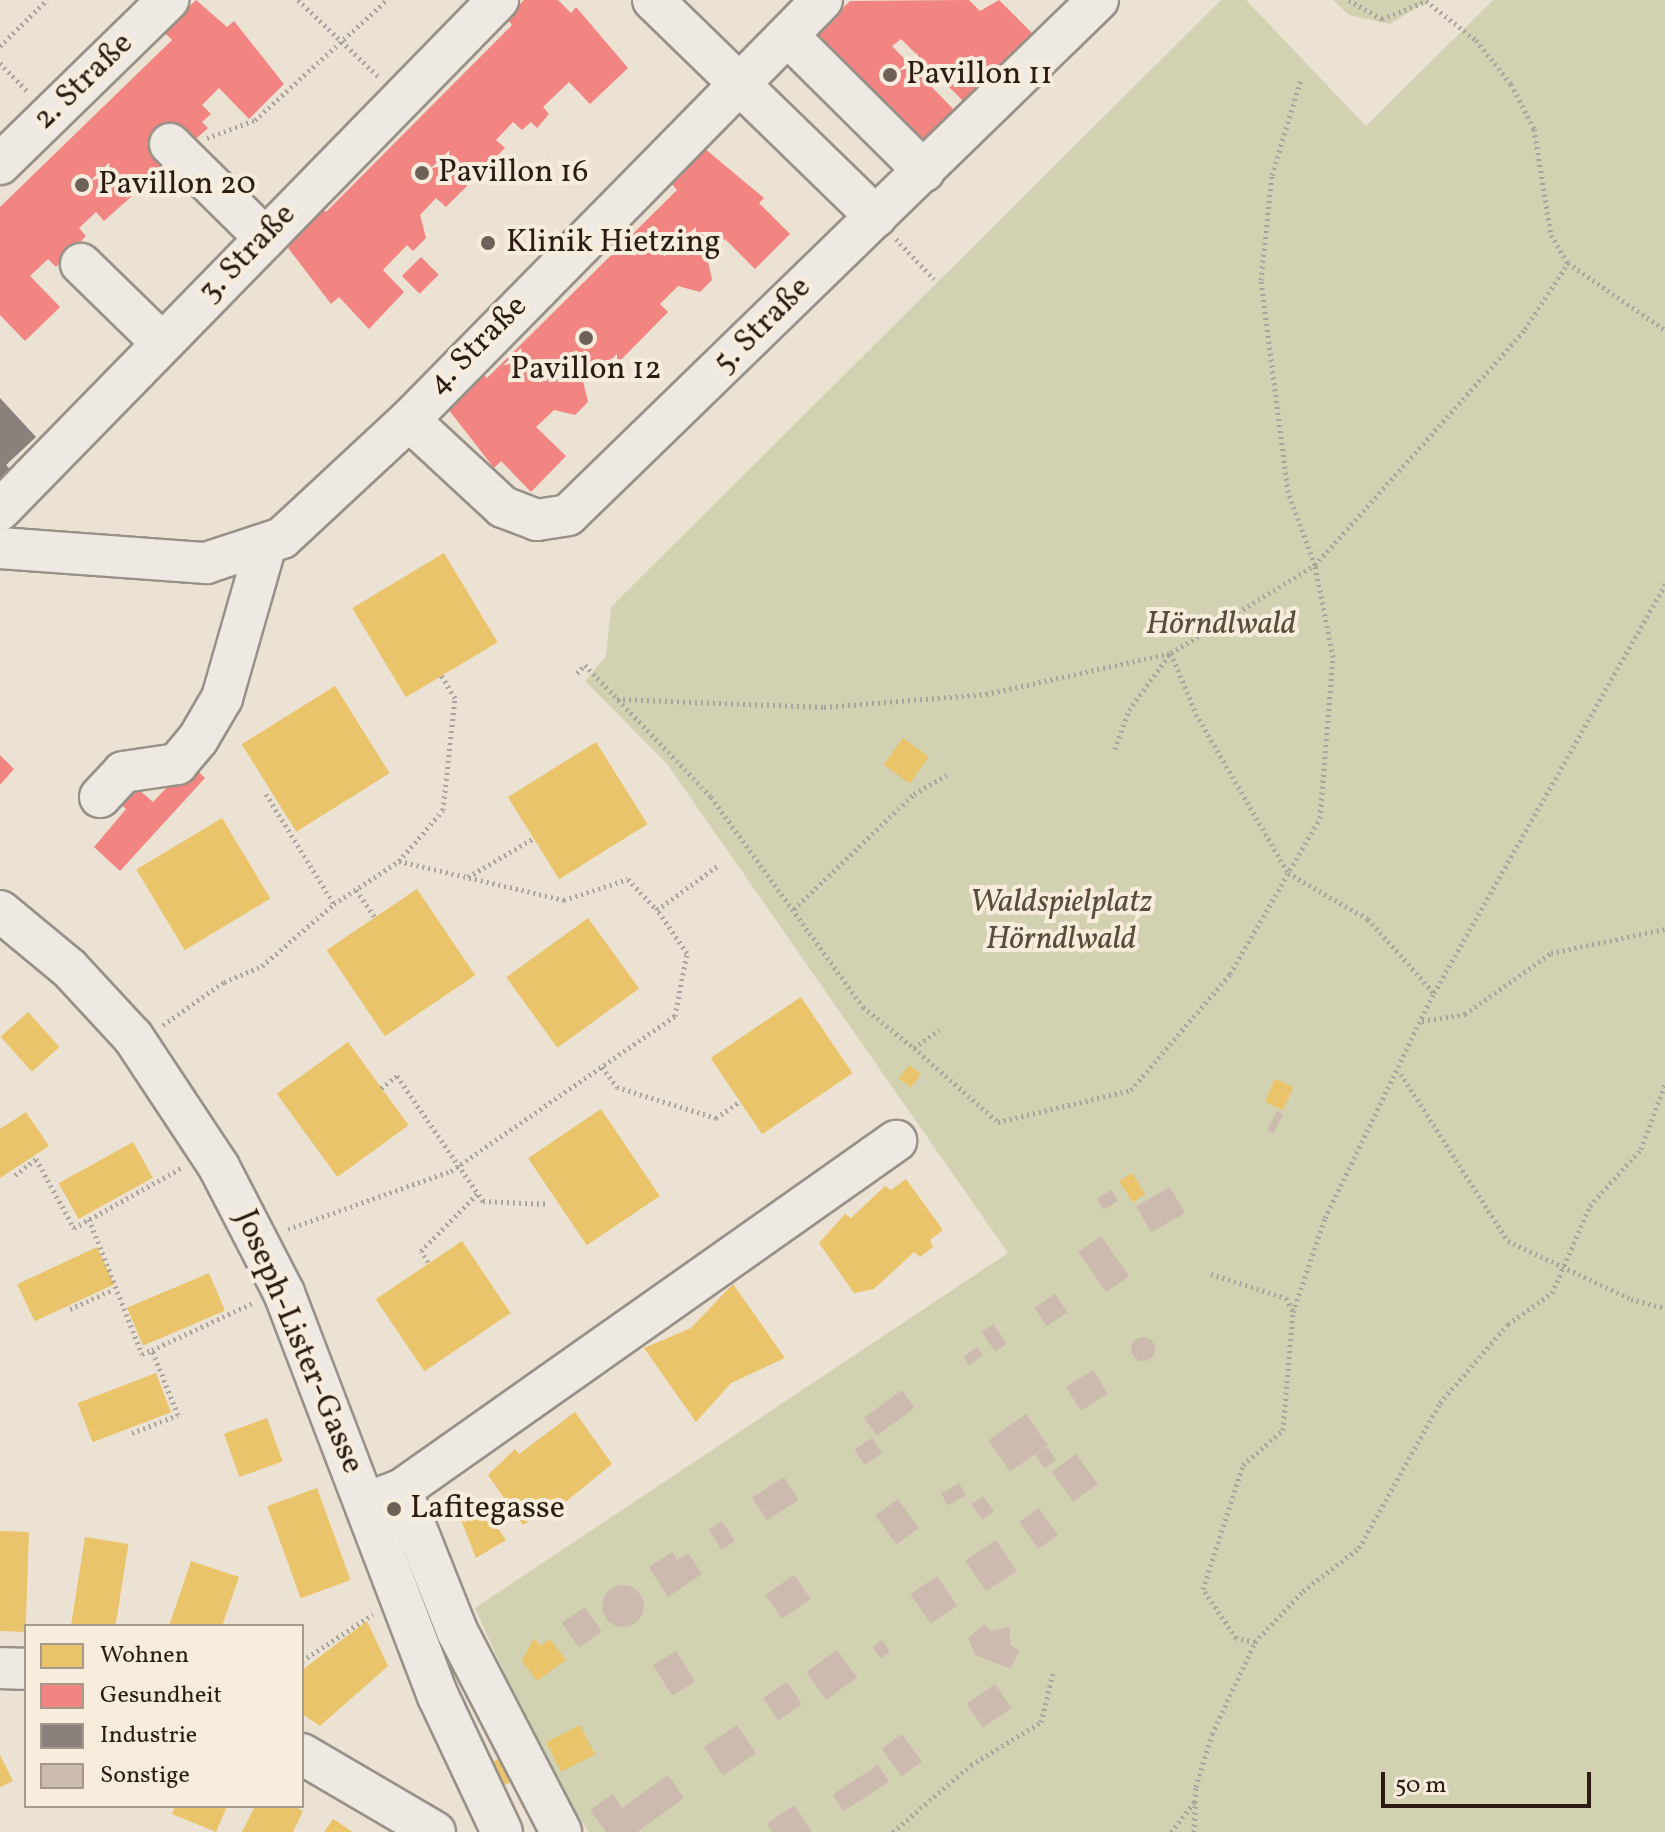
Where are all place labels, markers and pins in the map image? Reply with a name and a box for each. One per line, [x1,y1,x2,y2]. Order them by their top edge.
place label: Pavillon 11 [906,56,1053,94]
marker: Pavillon 11 [881,66,899,84]
place label: Pavillon 16 [438,154,588,192]
marker: Pavillon 16 [413,164,431,182]
place label: Pavillon 20 [98,166,256,204]
marker: Pavillon 20 [73,176,91,194]
place label: Klinik Hietzing [506,224,721,262]
marker: Klinik Hietzing [477,232,499,254]
marker: Pavillon 12 [577,329,595,347]
place label: Pavillon 12 [510,351,662,389]
place label: Lafitegasse [410,1490,565,1528]
marker: Lafitegasse [385,1500,403,1518]

